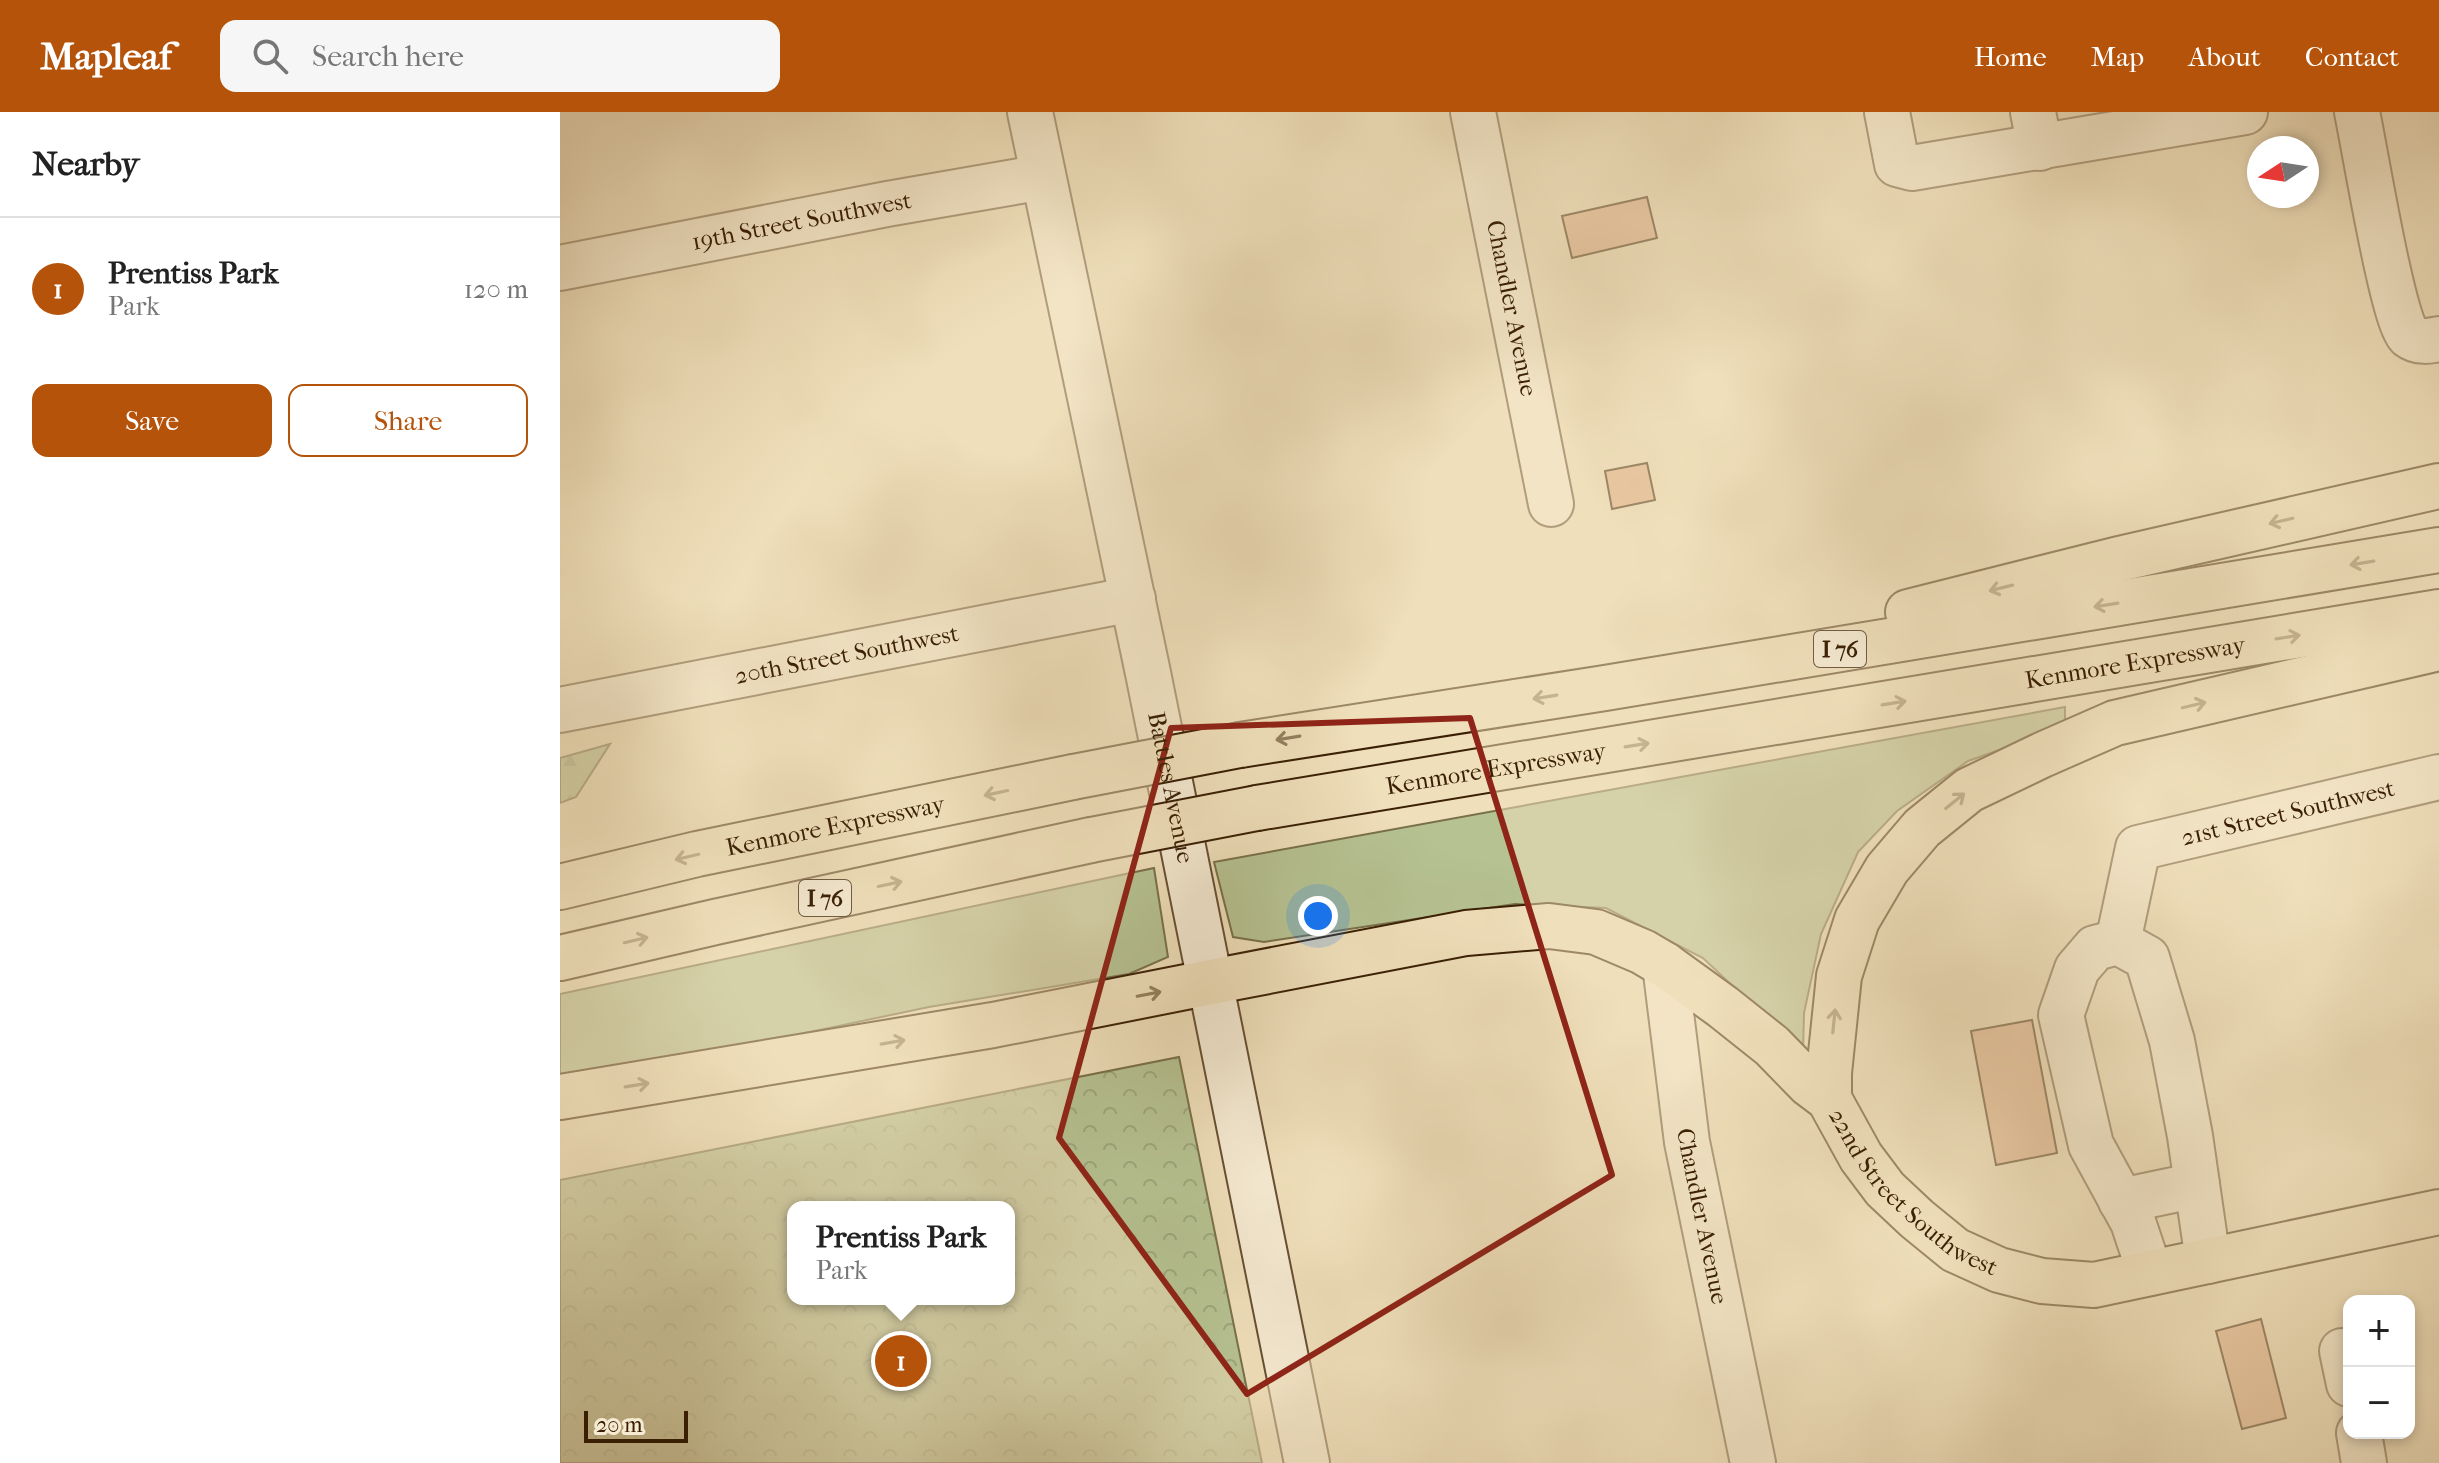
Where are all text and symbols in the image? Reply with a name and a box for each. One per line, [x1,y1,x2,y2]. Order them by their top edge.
search box [220,20,780,92]
text: Mapleaf [40,34,172,79]
icon: search [248,34,292,78]
text: Search here [312,39,464,74]
text: Home [1974,40,2047,73]
text: Map [2091,40,2144,73]
text: About [2188,40,2261,73]
text: Contact [2305,40,2399,73]
north arrow [2247,136,2319,208]
text: Nearby [32,144,139,184]
street label: 19th Street Southwest [689,186,914,256]
street label: Chandler Avenue [1481,218,1543,399]
text: Prentiss Park [108,256,279,291]
text: 1 [53,274,63,305]
text: 120 m [464,274,528,305]
text: Park [108,291,160,322]
button: Save [32,384,272,457]
button: Share [288,384,528,457]
one-way arrow [2269,515,2294,530]
one-way arrow [2350,556,2375,571]
one-way arrow [1988,582,2014,597]
one-way arrow [2093,598,2119,613]
street label: 20th Street Southwest [732,619,961,690]
one-way arrow [2275,629,2301,644]
street label: Kenmore Expressway [2023,630,2248,694]
road number: I 76 [1814,631,1866,667]
one-way arrow [1533,690,1558,705]
one-way arrow [1881,694,1906,709]
one-way arrow [2181,696,2207,711]
street label: Battles Avenue [1142,709,1200,866]
one-way arrow [1276,731,1301,746]
street label: Kenmore Expressway [1384,736,1609,800]
one-way arrow [1624,737,1650,752]
street label: 21st Street Southwest [2178,774,2398,851]
one-way arrow [984,786,1010,801]
street label: Kenmore Expressway [723,789,948,862]
one-way arrow [1944,793,1965,810]
one-way arrow [674,850,700,865]
one-way arrow [876,876,902,891]
road number: I 76 [799,880,851,916]
your location [1298,896,1338,936]
one-way arrow [623,932,648,947]
one-way arrow [1136,986,1161,1001]
one-way arrow [1827,1008,1842,1035]
one-way arrow [880,1033,906,1048]
one-way arrow [624,1076,649,1091]
street label: 22nd Street Southwest [1823,1104,2002,1282]
street label: Chandler Avenue [1671,1127,1734,1307]
popup [787,1201,1015,1305]
text: Prentiss Park [816,1220,986,1255]
text: Park [816,1255,867,1286]
map controls [2343,1295,2415,1439]
button: + [2343,1295,2415,1367]
pin: 1 [875,1331,927,1391]
button: − [2343,1367,2415,1439]
scale bar [584,1407,688,1443]
text: 20 m [596,1412,642,1438]

